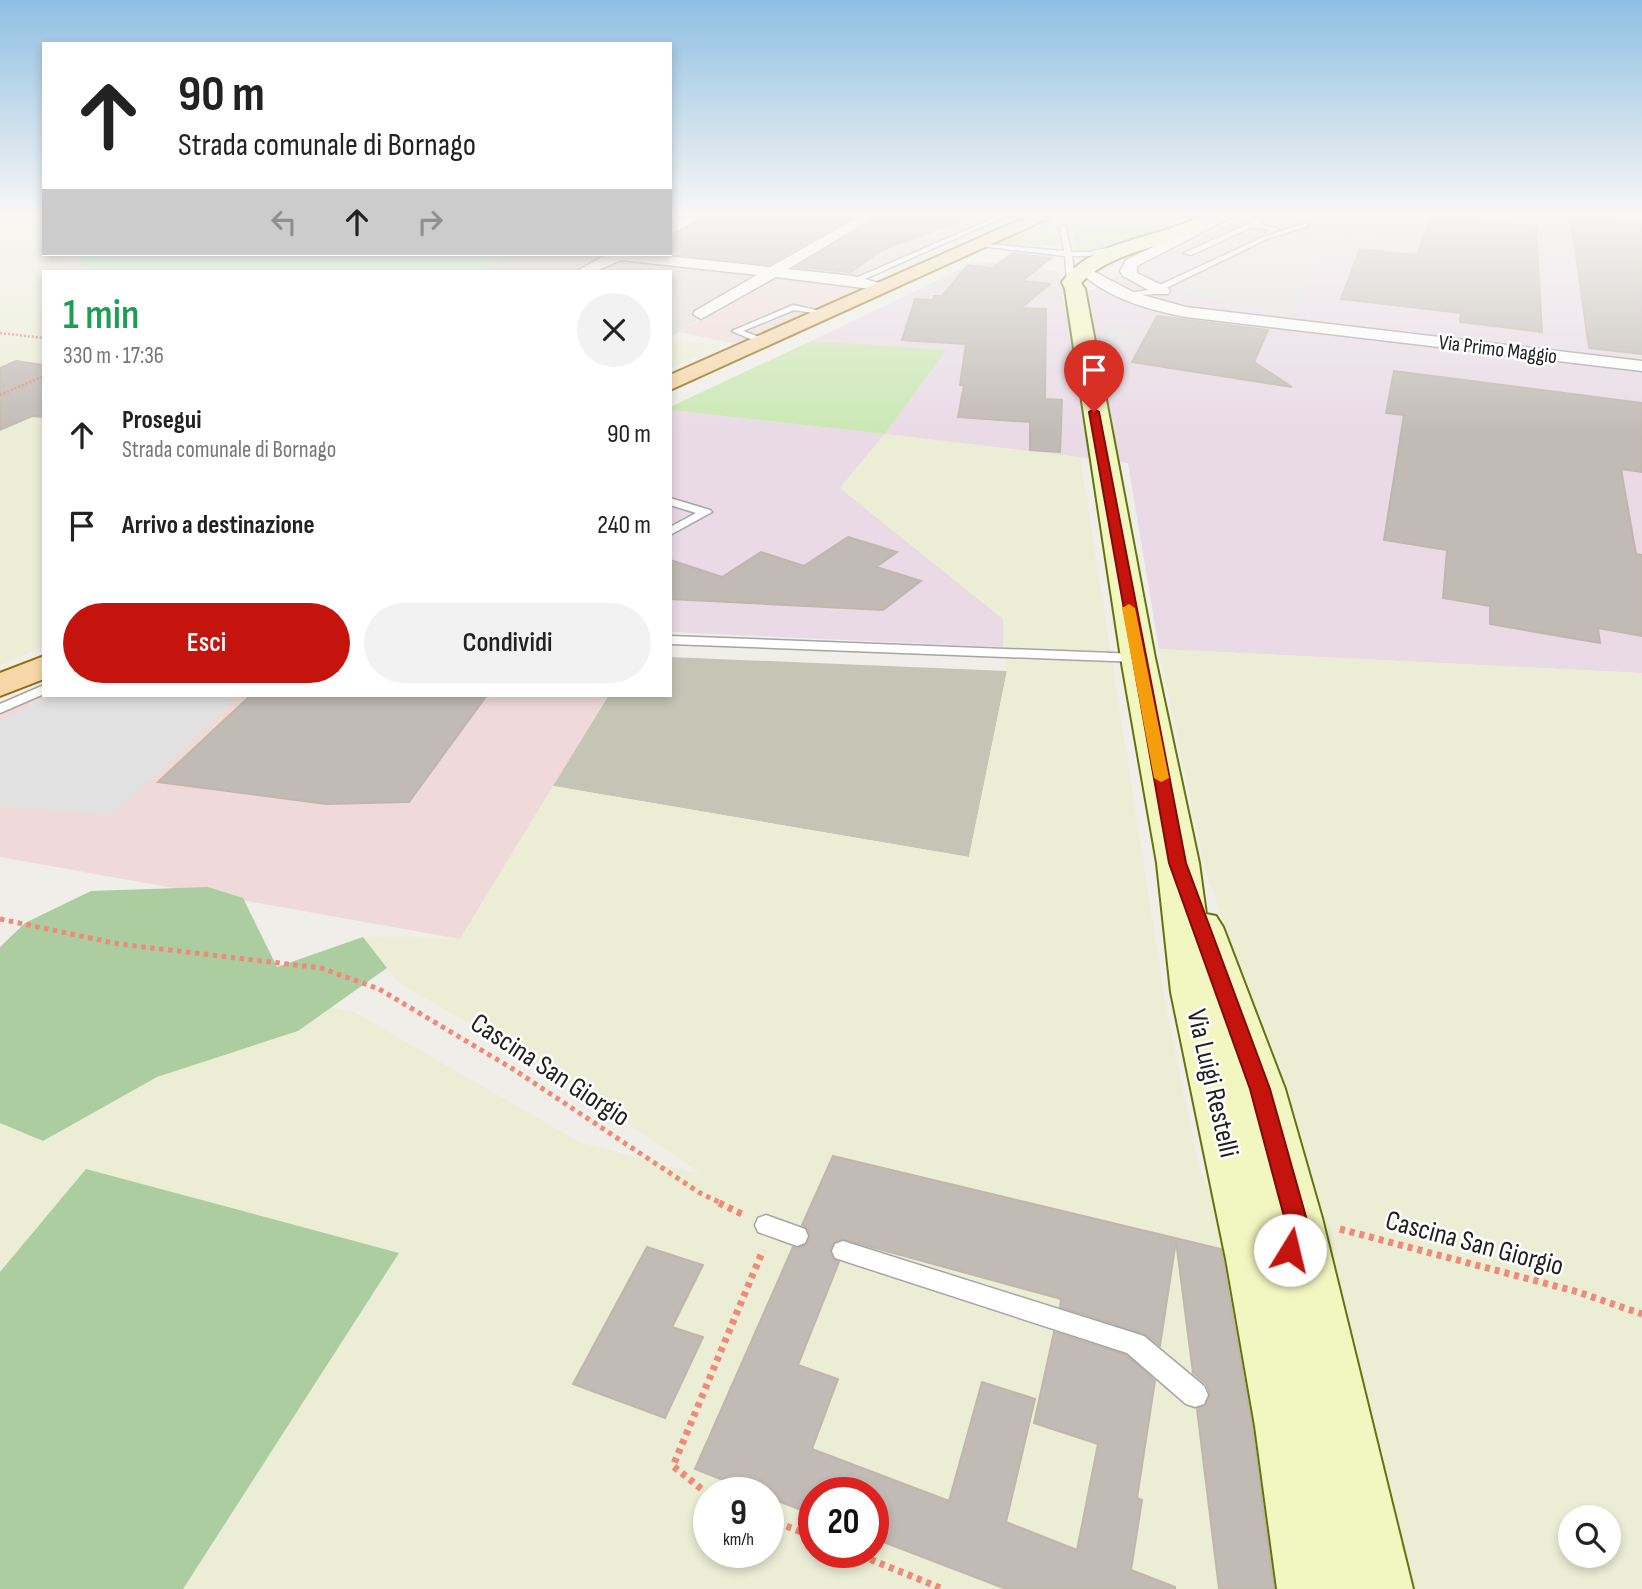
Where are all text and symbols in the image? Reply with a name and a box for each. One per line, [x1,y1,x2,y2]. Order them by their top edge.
text: 90 m [178,66,265,125]
icon: ahead [63,70,154,161]
text: Strada comunale di Bornago [178,126,476,165]
icon: left [265,203,303,241]
icon: ahead [338,203,376,241]
icon: right [411,203,449,241]
text: 1 min [63,290,139,341]
button: close [577,293,651,367]
street label: Via Primo Maggio [1437,330,1559,369]
pin [1064,340,1124,412]
text: 330 m · 17:36 [63,342,164,370]
icon: arrive [1075,351,1113,389]
text: Prosegui [122,405,201,436]
icon: ahead [63,416,101,454]
text: 90 m [607,419,651,450]
text: Strada comunale di Bornago [122,436,336,464]
icon: arrive [63,507,101,545]
text: Arrivo a destinazione [122,510,315,541]
text: 240 m [597,510,651,541]
button: Esci [63,603,350,683]
button: Condividi [364,603,651,683]
street label: Via Luigi Restelli [1179,1006,1246,1161]
street label: Cascina San Giorgio [464,1007,636,1134]
street label: Cascina San Giorgio [1382,1204,1567,1283]
position arrow [1253,1213,1327,1287]
speed limit sign: 20 [798,1477,889,1568]
text: 9 [730,1492,747,1535]
map controls [1558,1505,1621,1568]
button: search [1558,1505,1621,1568]
text: km/h [723,1529,754,1550]

